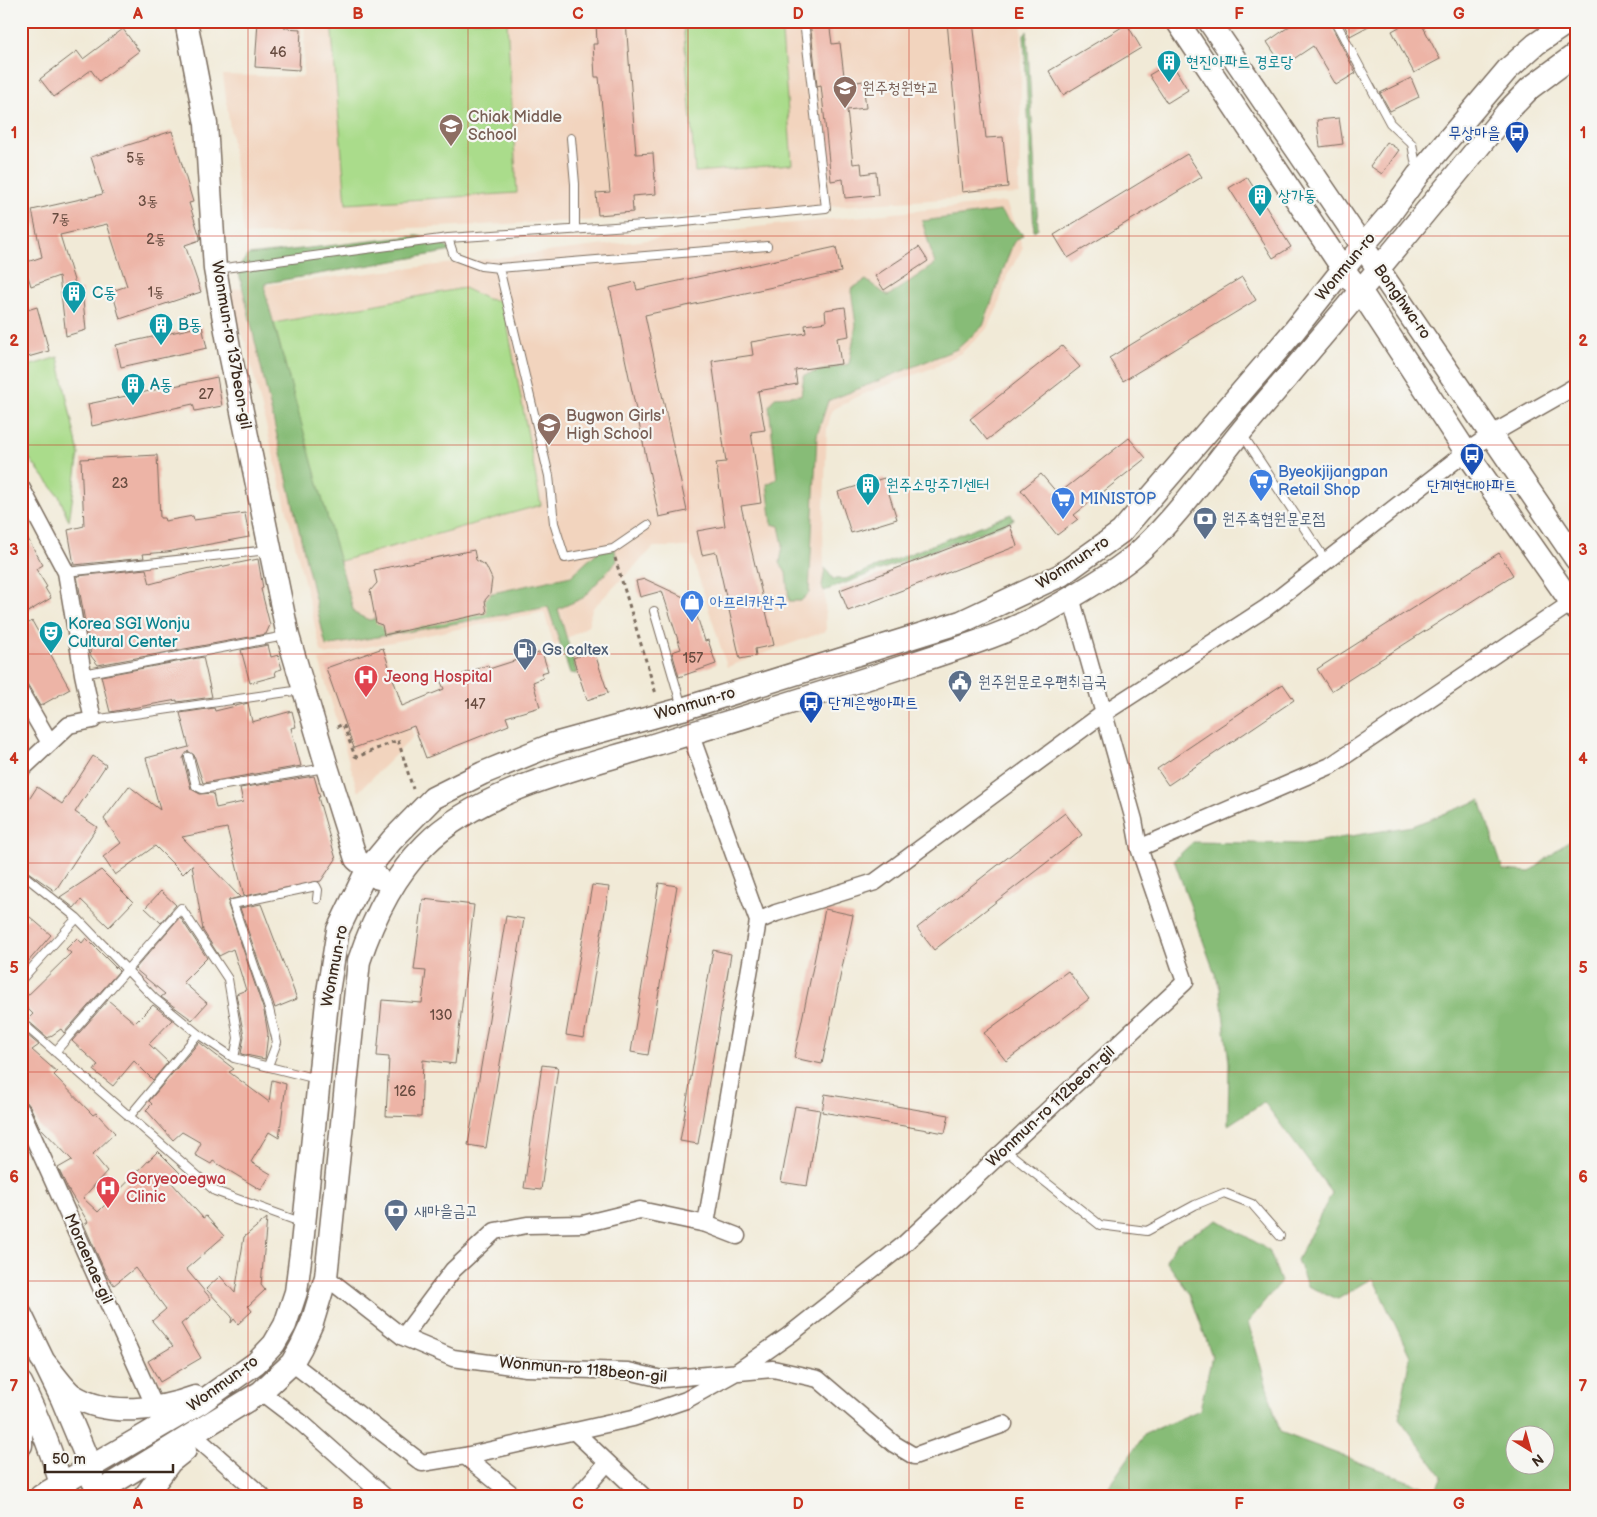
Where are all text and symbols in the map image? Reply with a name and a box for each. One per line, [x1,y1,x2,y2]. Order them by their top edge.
text: A [132,5,143,24]
text: B [352,5,364,24]
text: C [572,5,584,24]
text: D [792,5,804,24]
text: E [1014,5,1024,24]
text: F [1234,5,1244,24]
text: G [1453,5,1465,24]
house number: 46 [269,44,287,61]
building icon: 현진아파트 경로당 [1156,49,1182,83]
place label: 현진아파트 경로당 [1186,53,1293,72]
school or university icon: 원주청원학교 [832,75,858,109]
place label: 원주청원학교 [862,79,939,98]
place label: Chiak Middle School [468,108,563,145]
school or university icon: Chiak Middle School [438,113,464,147]
bus stop icon: 무상마을 [1504,120,1530,154]
text: 1 [11,124,17,143]
place label: 무상마을 [1449,124,1500,143]
text: 1 [1580,124,1586,143]
house number: 5동 [126,150,146,167]
building icon: 상가동 [1247,183,1273,217]
place label: 상가동 [1278,187,1317,206]
house number: 3동 [138,193,158,210]
house number: 7동 [52,211,70,228]
street label: Wonmun-ro [1312,229,1380,305]
house number: 2동 [146,231,166,248]
street label: Wonmun-ro 137beon-gil [207,259,255,431]
street label: Bonghwa-ro [1369,261,1435,343]
building icon: C동 [61,280,87,314]
place label: C동 [92,284,116,303]
house number: 1동 [148,284,164,301]
building icon: B동 [148,312,174,346]
place label: B동 [178,316,202,335]
text: 2 [9,332,19,351]
text: 2 [1578,332,1588,351]
building icon: A동 [120,372,146,406]
place label: A동 [150,376,173,395]
house number: 27 [198,386,214,403]
place label: Bugwon Girls' High School [566,407,665,444]
school or university icon: Bugwon Girls' High School [536,412,562,446]
bus stop icon: 단계현대아파트 [1459,442,1485,476]
place label: Byeokjijangpan Retail Shop [1278,463,1388,500]
supermarket icon: Byeokjijangpan Retail Shop [1248,468,1274,502]
building icon: 원주소망주기센터 [855,472,881,506]
house number: 23 [112,475,128,492]
place label: 원주소망주기센터 [886,476,989,495]
place label: 단계현대아파트 [1427,477,1517,496]
supermarket icon: MINISTOP [1050,486,1076,520]
place label: MINISTOP [1080,490,1156,509]
bank icon: 원주축협원문로점 [1192,506,1218,540]
place label: 원주축협원문로점 [1222,510,1325,529]
street label: Wonmun-ro [1033,532,1113,594]
text: 3 [9,541,19,560]
text: 3 [1578,541,1588,560]
shop icon: 아프리카완구 [679,589,705,623]
place label: 아프리카완구 [710,593,787,612]
place label: Korea SGI Wonju Cultural Center [68,615,190,652]
theatre icon: Korea SGI Wonju Cultural Center [38,620,64,654]
fuel station icon: Gs caltex [512,637,538,671]
place label: Gs caltex [542,641,609,660]
house number: 157 [683,650,703,667]
hospital icon: Jeong Hospital [353,664,379,698]
place label: Jeong Hospital [384,668,492,687]
public building icon: 원주원문로우편취급국 [947,669,973,703]
place label: 원주원문로우편취급국 [978,673,1107,692]
street label: Wonmun-ro [652,683,738,725]
bus stop icon: 단계은행아파트 [798,690,824,724]
place label: 단계은행아파트 [828,694,918,713]
house number: 147 [465,696,486,713]
text: 4 [9,750,19,769]
text: 4 [1578,750,1588,769]
street label: Wonmun-ro [318,923,352,1009]
text: 5 [9,959,19,978]
text: 5 [1578,959,1588,978]
house number: 130 [430,1007,452,1024]
street label: Wonmun-ro 112beon-gil [983,1043,1119,1171]
house number: 126 [394,1083,417,1100]
text: 6 [9,1168,19,1187]
text: 6 [1578,1168,1588,1187]
place label: Goryeooegwa Clinic [126,1170,226,1207]
hospital icon: Goryeooegwa Clinic [95,1175,121,1209]
bank icon: 새마을금고 [383,1198,409,1232]
place label: 새마을금고 [414,1202,478,1221]
street label: Moraenae-gil [60,1211,116,1307]
street label: Wonmun-ro [184,1352,262,1416]
street label: Wonmun-ro 118beon-gil [498,1353,668,1387]
text: 7 [10,1377,19,1396]
text: 7 [1579,1377,1588,1396]
north arrow [1504,1424,1554,1474]
scale bar [45,1442,172,1474]
text: 50 m [52,1450,86,1469]
text: N [1528,1450,1547,1470]
text: A [132,1495,143,1514]
text: B [352,1495,364,1514]
text: C [572,1495,584,1514]
text: D [792,1495,804,1514]
text: E [1014,1495,1024,1514]
text: F [1234,1495,1244,1514]
text: G [1453,1495,1465,1514]

